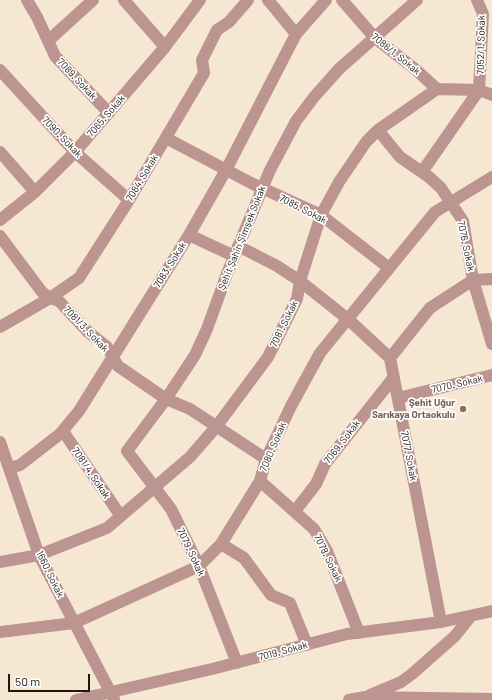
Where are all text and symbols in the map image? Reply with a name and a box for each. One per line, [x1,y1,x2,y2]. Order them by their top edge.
street label: 7052/1. Sokak [474,15,488,75]
street label: 7086/1. Sokak [369,31,423,77]
street label: 7089. Sokak [55,56,99,102]
street label: 7065. Sokak [84,93,128,139]
street label: 7090. Sokak [40,114,84,160]
street label: 7084. Sokak [123,153,161,203]
street label: Şehit Şahin Şimşek Sokak [216,184,268,292]
street label: 7085. Sokak [277,192,329,226]
street label: 7076. Sokak [455,220,477,272]
street label: 7083. Sokak [151,240,189,290]
street label: 7081. Sokak [268,299,300,349]
street label: 7081/3. Sokak [61,304,111,354]
street label: 7070. Sokak [430,372,484,396]
place label: Şehit Uğur Sarıkaya Ortaokulu [372,397,455,420]
marker: Şehit Uğur Sarıkaya Ortaokulu [458,404,468,414]
street label: 7069. Sokak [321,418,363,466]
street label: 7080. Sokak [257,421,289,473]
street label: 7077. Sokak [398,430,420,482]
street label: 7081/4. Sokak [69,445,113,501]
street label: 7079. Sokak [175,526,207,578]
street label: 7078. Sokak [311,532,345,584]
street label: 1660. Sokak [34,549,66,599]
street label: 7019. Sokak [257,639,309,663]
scale bar [10,666,92,692]
text: 50 m [15,674,40,688]

